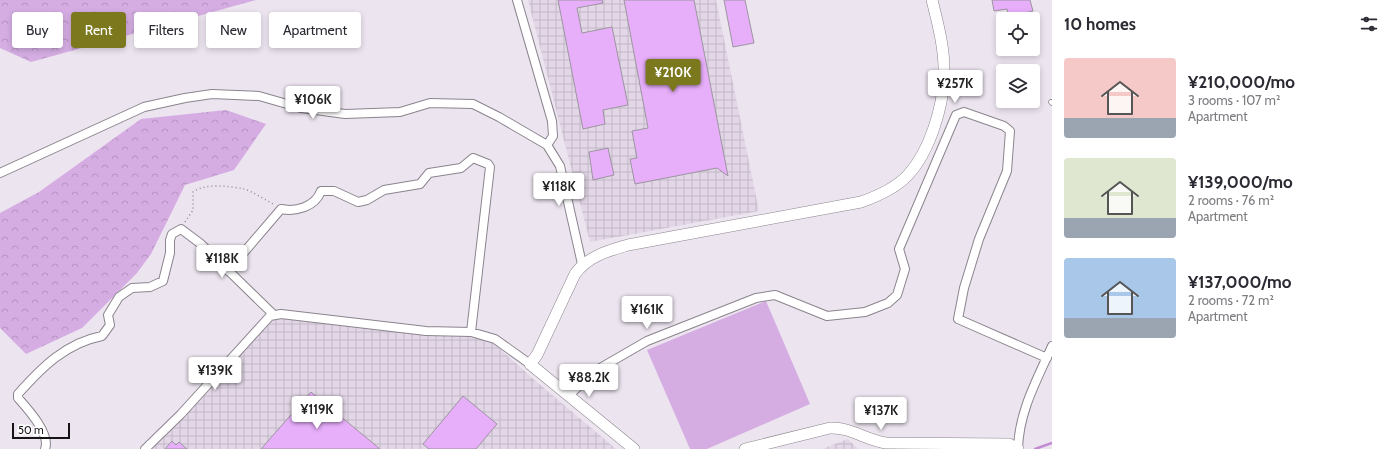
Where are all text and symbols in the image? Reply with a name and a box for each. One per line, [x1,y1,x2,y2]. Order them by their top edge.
chip: Buy [12,12,63,48]
chip: Rent [71,12,126,48]
chip: Filters [134,12,198,48]
chip: New [206,12,261,48]
chip: Apartment [269,12,361,48]
map controls [996,12,1040,108]
button: locate [996,12,1040,56]
icon: filters [1358,13,1380,35]
text: 10 homes [1064,14,1136,34]
pin: ¥210K [645,59,701,93]
text: ¥210K [655,64,691,80]
button: layers [996,64,1040,108]
pin: ¥257K [927,70,983,104]
text: ¥210,000/mo [1188,72,1295,92]
icon: home [1096,74,1144,122]
text: ¥257K [937,75,973,91]
pin: ¥106K [285,86,341,120]
text: ¥106K [294,91,332,107]
text: 3 rooms · 107 m² [1188,92,1280,108]
text: Apartment [1188,108,1248,124]
text: ¥139,000/mo [1188,172,1293,192]
pin: ¥118K [531,173,587,207]
icon: home [1096,174,1144,222]
text: ¥118K [542,178,576,194]
text: 2 rooms · 76 m² [1188,192,1274,208]
text: Apartment [1188,208,1248,224]
pin: ¥118K [194,245,250,279]
text: ¥118K [205,250,239,266]
text: ¥137,000/mo [1188,272,1291,292]
icon: home [1096,274,1144,322]
text: 2 rooms · 72 m² [1188,292,1274,308]
pin: ¥161K [619,296,675,330]
text: ¥161K [631,301,663,317]
text: Apartment [1188,308,1248,324]
pin: ¥139K [187,357,243,391]
text: ¥139K [197,362,233,378]
pin: ¥88.2K [556,364,622,398]
text: ¥88.2K [568,369,610,385]
pin: ¥119K [289,396,345,430]
pin: ¥137K [853,397,909,431]
text: ¥119K [301,401,333,417]
text: ¥137K [864,402,898,418]
scale bar [12,421,70,440]
text: 50 m [18,423,44,437]

